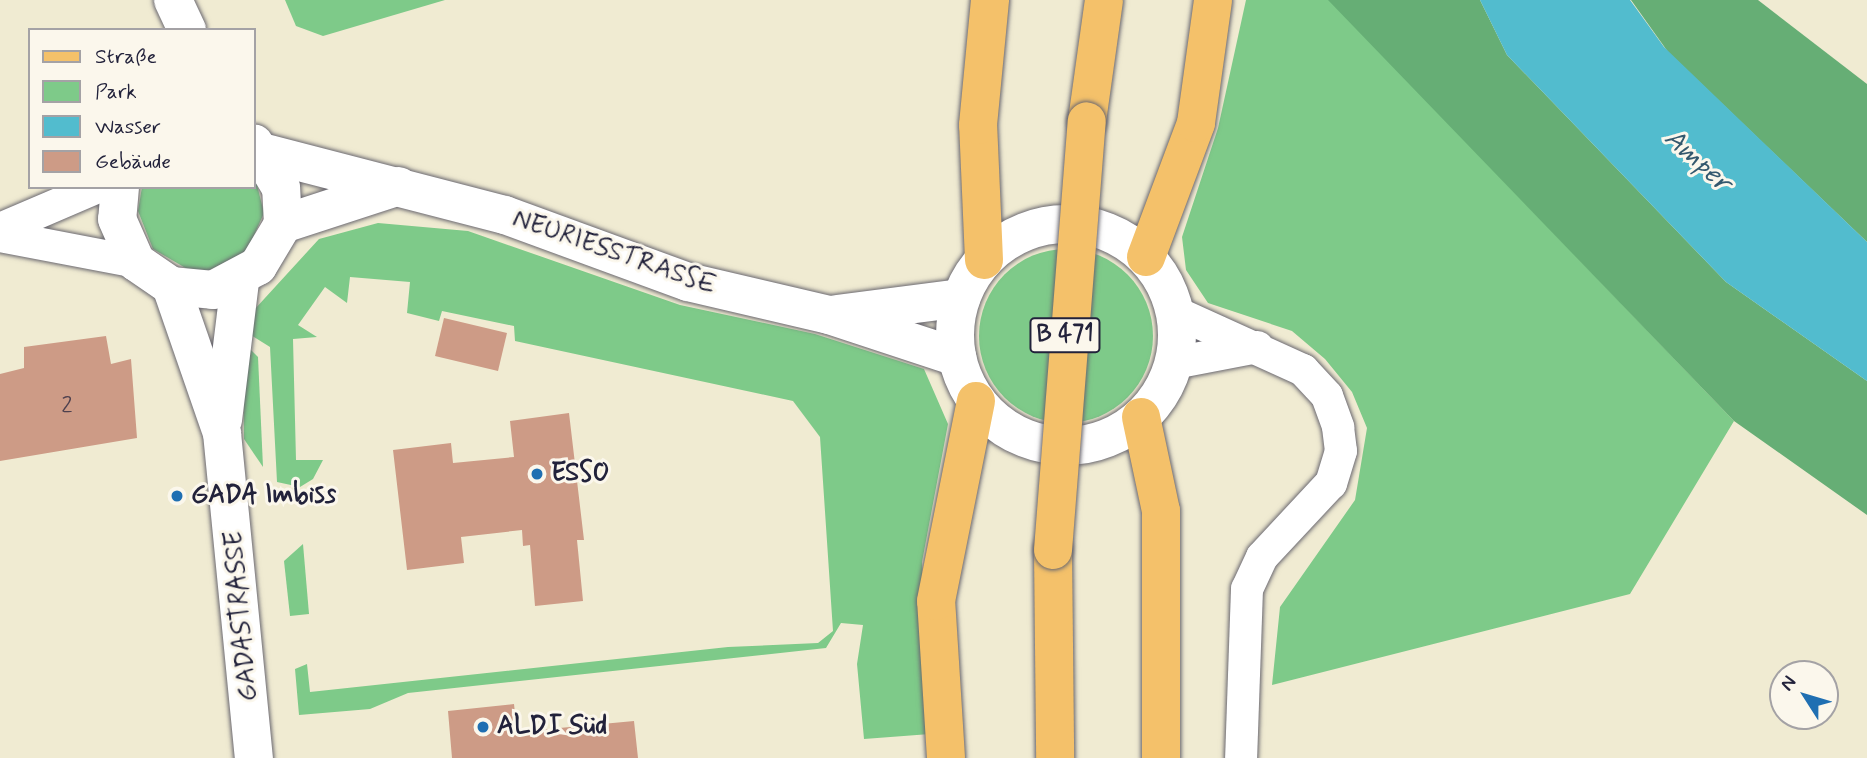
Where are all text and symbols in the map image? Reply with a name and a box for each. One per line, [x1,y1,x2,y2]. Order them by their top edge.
legend [28,28,256,189]
text: Straße [95,43,157,71]
text: Park [95,78,137,106]
text: Wasser [95,113,161,141]
water label: Amper [1657,122,1737,200]
text: Gebäude [95,148,171,176]
street label: NEURIESSTRASSE [508,204,720,302]
road number: B 471 [1028,314,1102,356]
house number: 2 [61,392,73,420]
place label: ESSO [551,458,610,490]
marker: ESSO [529,466,545,482]
place label: GADA Imbiss [191,480,342,512]
marker: GADA Imbiss [169,488,185,504]
street label: GADASTRASSE [219,529,265,703]
north arrow [1769,660,1839,730]
text: N [1775,671,1802,696]
place label: ALDI Süd [497,711,607,743]
marker: ALDI Süd [475,719,491,735]

